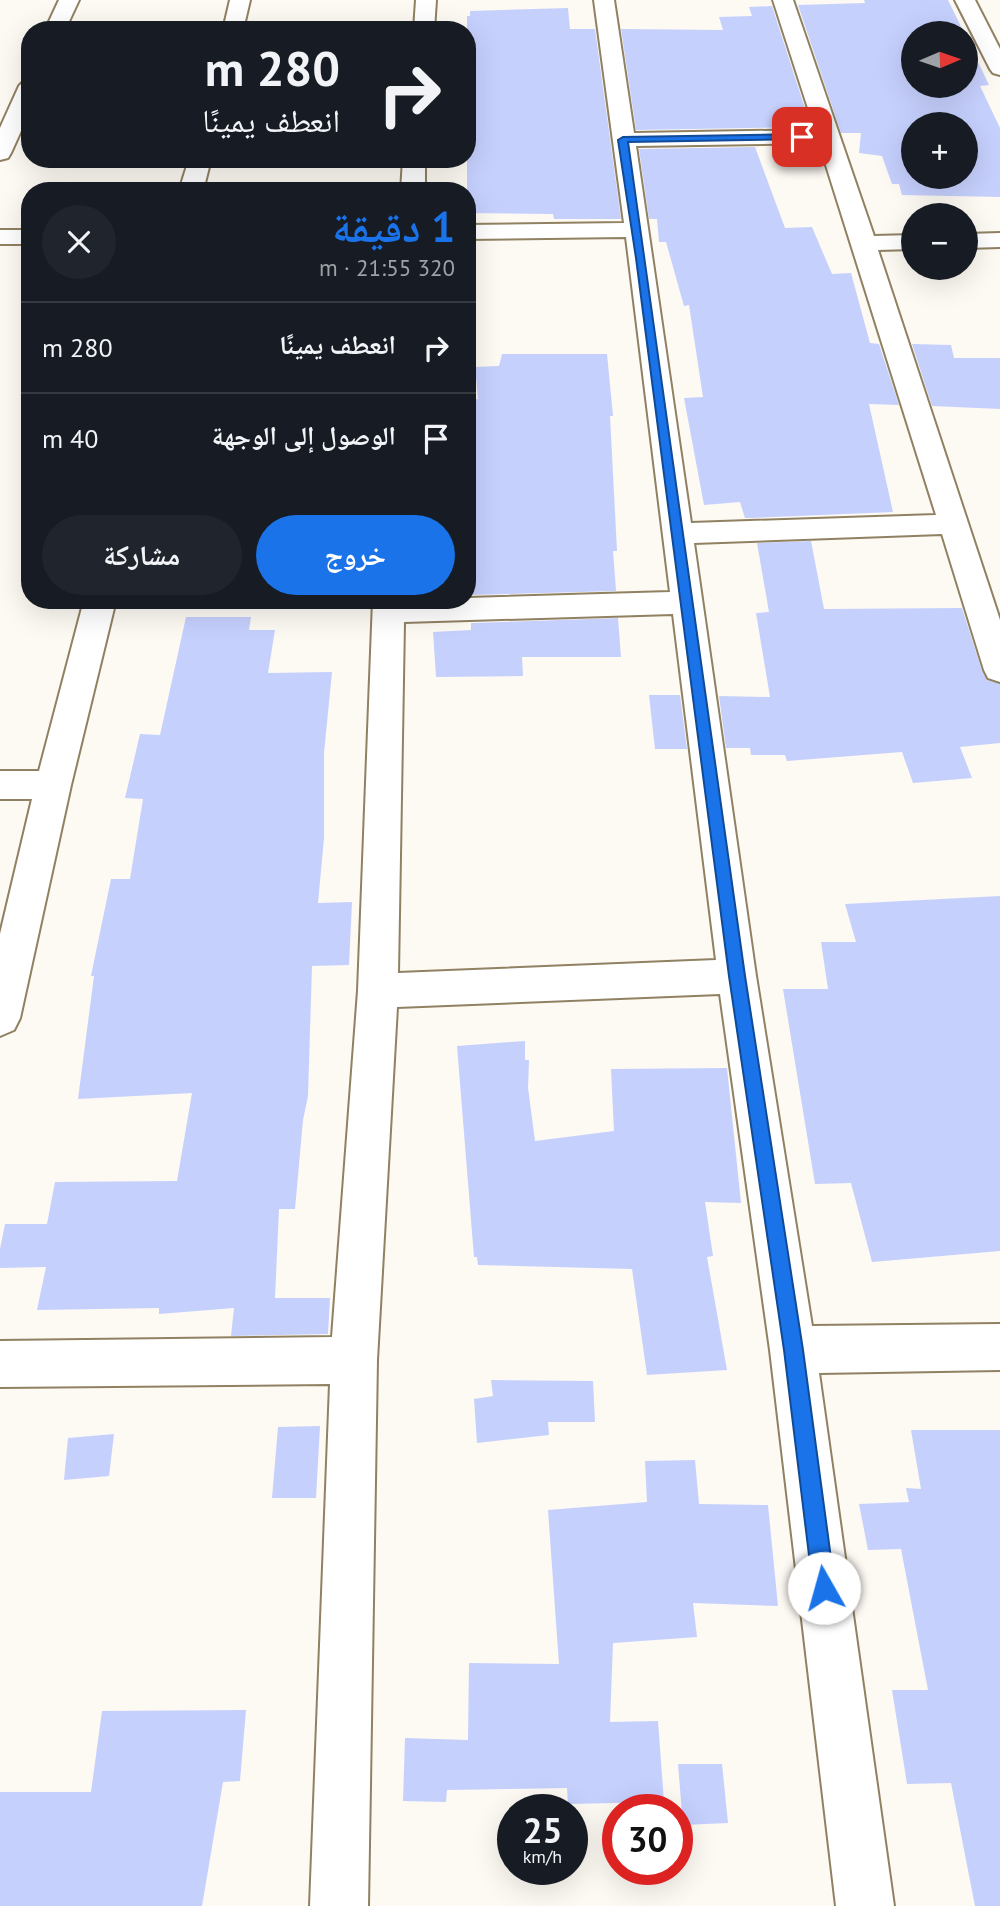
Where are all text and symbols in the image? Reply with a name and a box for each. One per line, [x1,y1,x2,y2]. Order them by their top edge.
north arrow [901,21,978,98]
map controls [901,21,978,280]
text: 280 m [205,36,340,100]
icon: right [364,49,455,140]
text: انعطف يمينًا [202,99,340,141]
pin [772,107,832,167]
button: + [901,112,978,189]
icon: arrive [783,118,821,156]
text: 1 دقيقة [332,199,455,254]
button: − [901,203,978,280]
button: close [42,205,116,279]
text: 320 m · 21:55 [319,253,455,282]
text: انعطف يمينًا [279,328,396,361]
icon: right [417,329,455,367]
text: 280 m [42,331,113,364]
text: الوصول إلى الوجهة [212,419,396,452]
icon: arrive [417,420,455,458]
text: 40 m [42,422,98,455]
button: مشاركة [42,515,242,595]
button: خروج [256,515,455,595]
position arrow [787,1551,861,1625]
speed limit sign: 30 [602,1794,693,1885]
text: 25 [523,1807,562,1853]
text: km/h [523,1845,562,1868]

